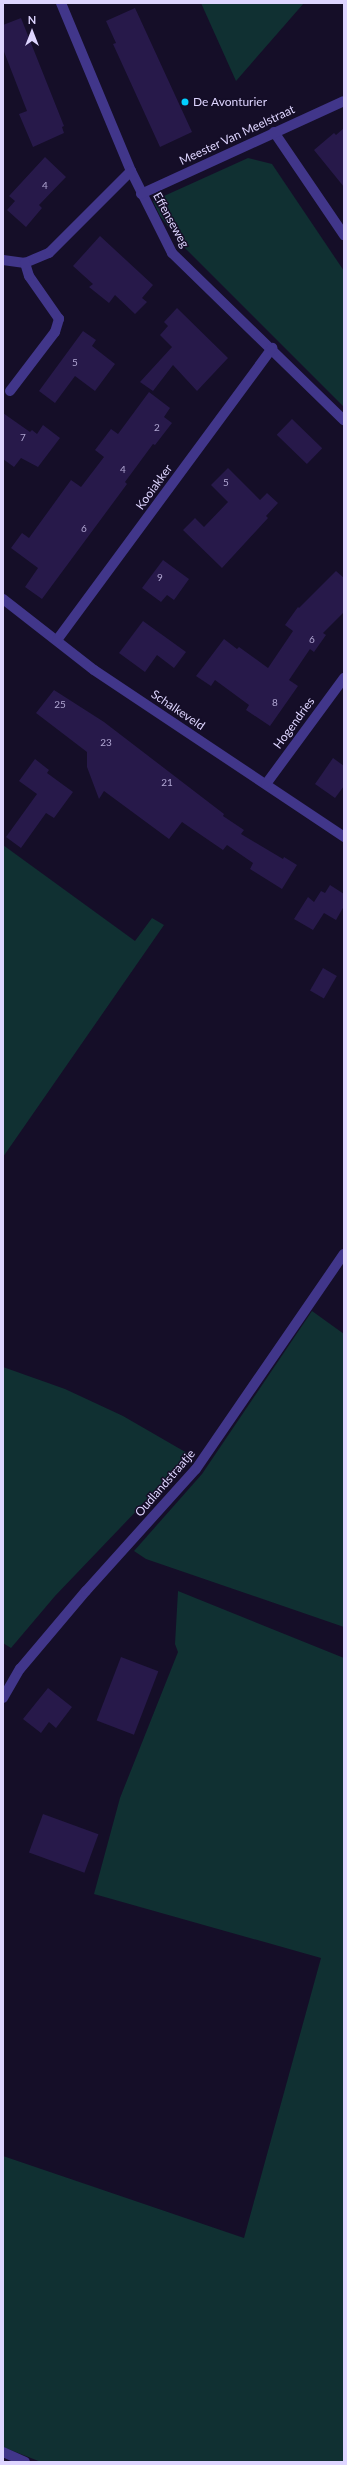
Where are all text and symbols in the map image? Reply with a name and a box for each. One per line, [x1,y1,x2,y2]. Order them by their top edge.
north arrow [12,12,52,52]
text: N [28,13,36,26]
place label: De Avonturier [193,95,267,109]
marker: De Avonturier [180,97,190,107]
street label: Meester Van Meelstraat [177,102,297,168]
house number: 4 [42,180,48,192]
street label: Effenseweg [150,190,192,250]
house number: 5 [72,357,78,369]
house number: 2 [154,422,160,434]
house number: 7 [20,432,26,444]
street label: Kooiakker [133,462,175,512]
house number: 4 [120,464,126,476]
house number: 5 [223,477,229,489]
house number: 6 [81,523,87,535]
house number: 9 [157,572,163,584]
house number: 6 [309,634,315,646]
street label: Schalkeveld [148,687,208,733]
street label: Hogendries [270,694,318,752]
house number: 8 [272,697,278,709]
house number: 25 [54,699,66,711]
house number: 23 [100,737,112,749]
house number: 21 [161,777,173,789]
street label: Oudlandstraatje [132,1446,198,1520]

